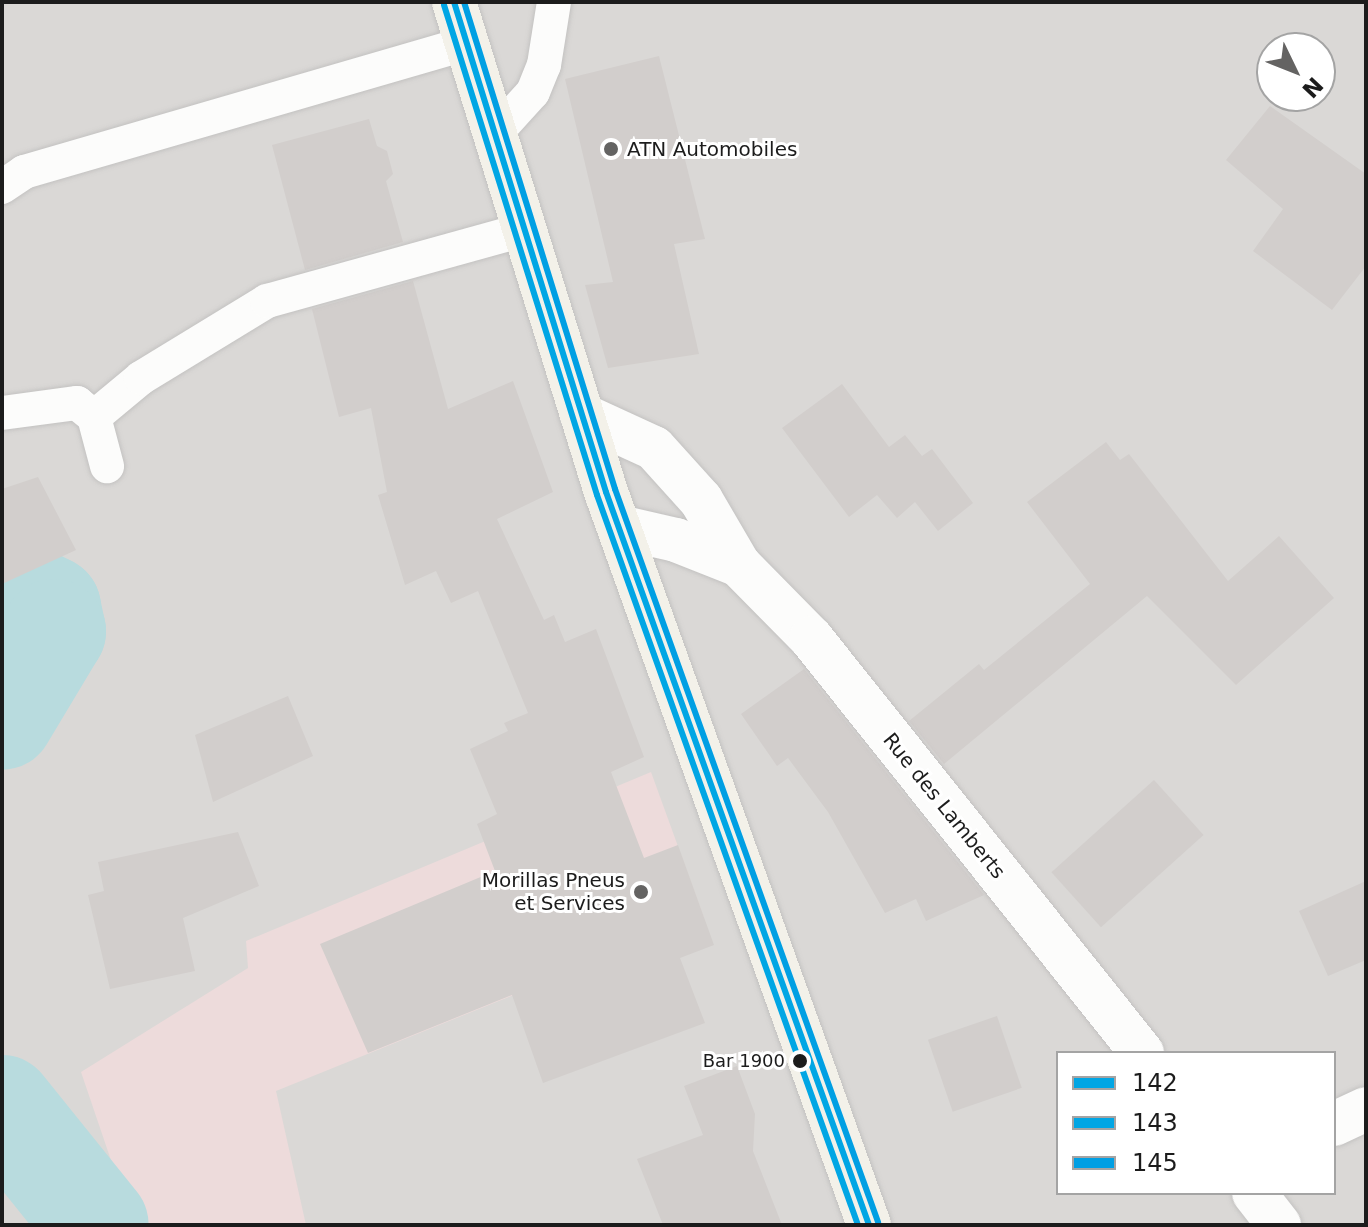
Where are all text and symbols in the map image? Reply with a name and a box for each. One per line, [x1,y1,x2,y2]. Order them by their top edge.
north arrow [1256,32,1336,112]
text: N [1297,72,1328,103]
place label: ATN Automobiles [627,137,797,161]
marker: ATN Automobiles [602,140,620,158]
street label: Rue des Lamberts [878,728,1010,884]
place label: Morillas Pneus et Services [482,868,625,915]
marker: Morillas Pneus et Services [632,883,650,901]
place label: Bar 1900 [703,1050,785,1072]
legend [1056,1051,1336,1195]
marker: Bar 1900 [792,1053,808,1069]
text: 142 [1132,1069,1178,1097]
text: 143 [1132,1109,1178,1137]
text: 145 [1132,1149,1178,1177]

